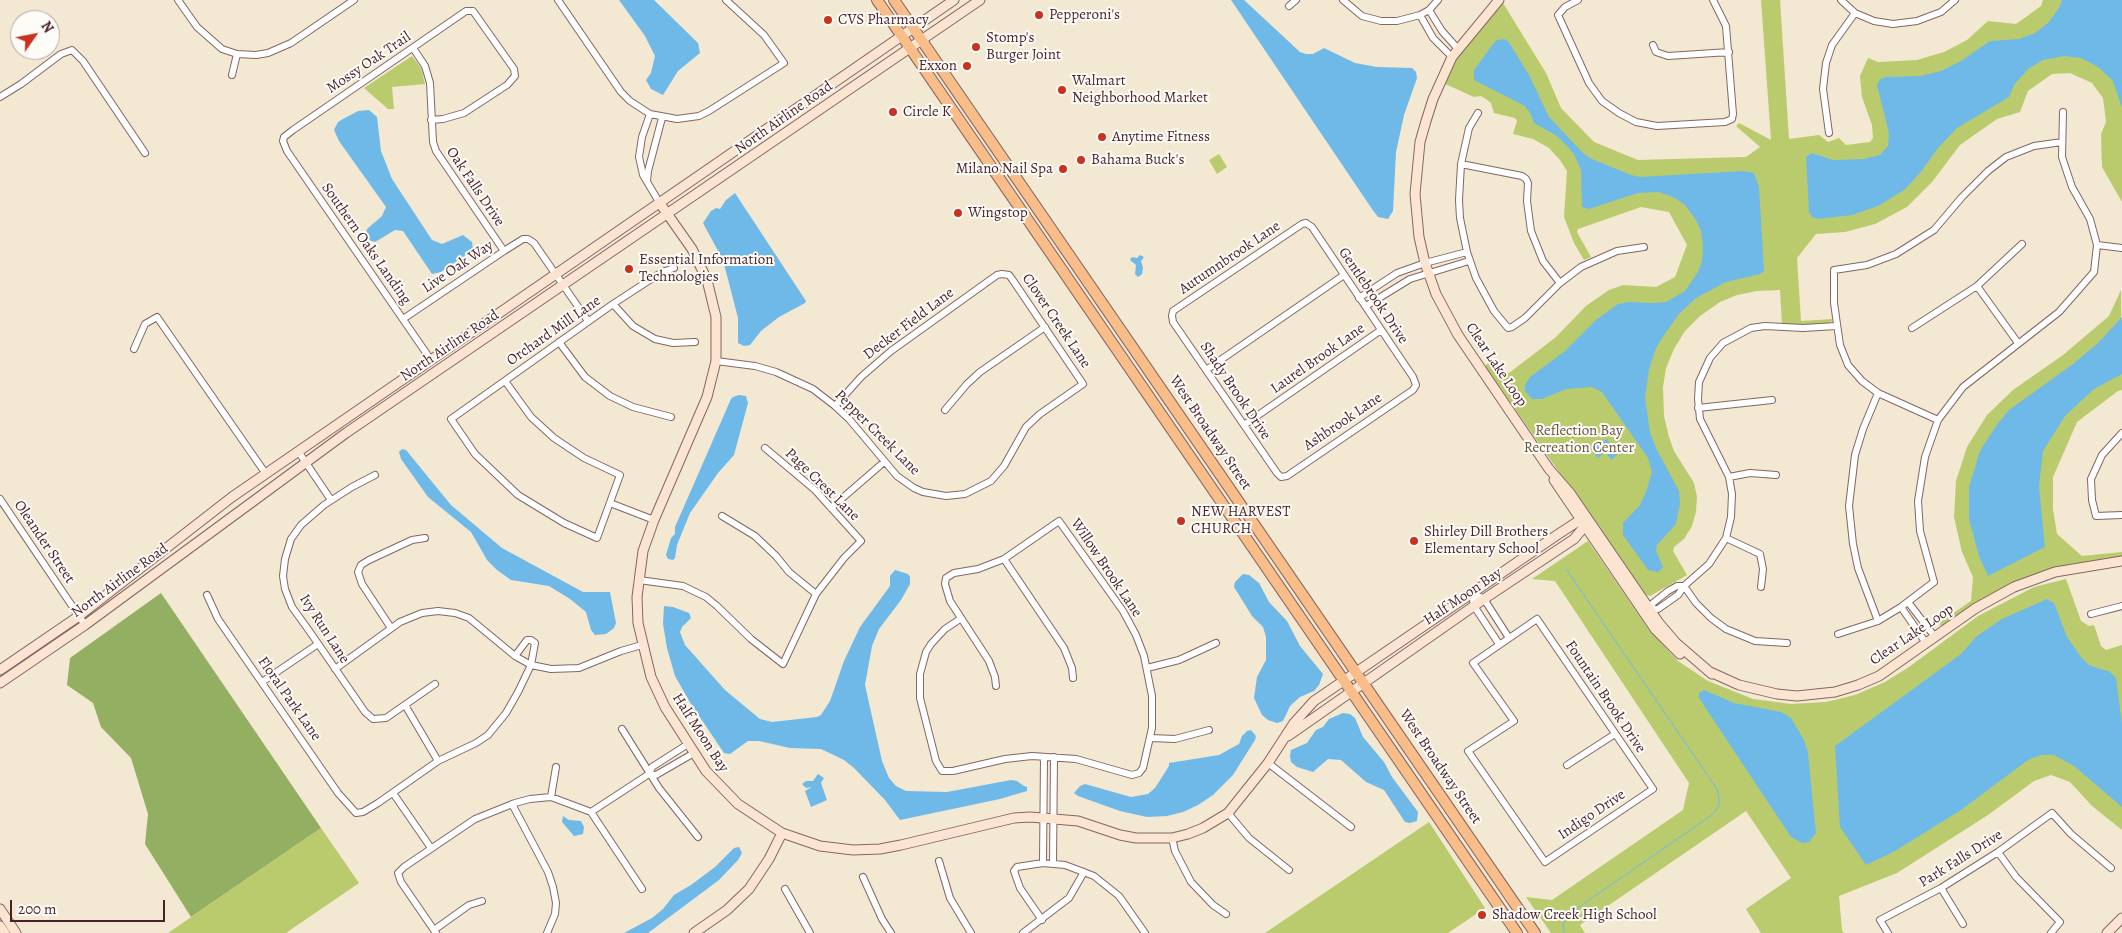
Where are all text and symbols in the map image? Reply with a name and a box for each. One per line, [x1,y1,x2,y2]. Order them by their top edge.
place label: Pepperoni's [1049,6,1120,24]
marker: Pepperoni's [1033,9,1045,21]
north arrow [10,10,60,60]
place label: CVS Pharmacy [838,11,929,29]
marker: CVS Pharmacy [822,14,834,26]
text: N [36,18,58,37]
street label: Mossy Oak Trail [324,28,414,98]
place label: Stomp's Burger Joint [986,29,1061,64]
marker: Stomp's Burger Joint [970,41,982,53]
place label: Exxon [918,57,957,75]
marker: Exxon [961,60,973,72]
place label: Walmart Neighborhood Market [1072,72,1208,107]
street label: North Airline Road [732,78,836,158]
marker: Walmart Neighborhood Market [1056,84,1068,96]
place label: Circle K [903,103,951,121]
marker: Circle K [887,106,899,118]
place label: Anytime Fitness [1112,128,1210,146]
marker: Anytime Fitness [1096,131,1108,143]
street label: Oak Falls Drive [442,144,508,230]
place label: Bahama Buck's [1091,151,1185,169]
marker: Bahama Buck's [1075,154,1087,166]
place label: Milano Nail Spa [956,160,1053,178]
marker: Milano Nail Spa [1057,163,1069,175]
street label: Southern Oaks Landing [317,180,415,308]
place label: Wingstop [968,204,1028,222]
marker: Wingstop [952,207,964,219]
street label: Autumnbrook Lane [1176,217,1284,299]
street label: Live Oak Way [419,237,497,297]
street label: Gentlebrook Drive [1334,244,1412,348]
place label: Essential Information Technologies [639,251,773,286]
marker: Essential Information Technologies [623,263,635,275]
street label: Clover Creek Lane [1018,270,1094,372]
street label: Decker Field Lane [860,284,958,364]
street label: Orchard Mill Lane [504,292,604,370]
street label: North Airline Road [397,306,503,386]
street label: Laurel Brook Lane [1267,320,1369,398]
street label: Clear Lake Loop [1461,320,1531,410]
street label: Shady Brook Drive [1196,339,1274,443]
street label: West Broadway Street [1165,372,1255,494]
street label: Pepper Creek Lane [830,386,924,480]
street label: Ashbrook Lane [1300,389,1386,455]
park label: Reflection Bay Recreation Center [1524,422,1634,457]
street label: Page Crest Lane [781,445,863,525]
street label: Oleander Street [10,497,78,587]
place label: NEW HARVEST CHURCH [1191,503,1290,538]
street label: Willow Brook Lane [1066,515,1146,621]
marker: NEW HARVEST CHURCH [1175,515,1187,527]
place label: Shirley Dill Brothers Elementary School [1424,523,1548,558]
marker: Shirley Dill Brothers Elementary School [1408,535,1420,547]
street label: North Airline Road [68,540,172,622]
street label: Half Moon Bay [1420,564,1506,630]
street label: Ivy Run Lane [295,591,353,667]
street label: Clear Lake Loop [1867,600,1957,670]
street label: Fountain Brook Drive [1561,637,1649,757]
street label: Floral Park Lane [253,653,325,745]
street label: Half Moon Bay [668,690,732,776]
street label: West Broadway Street [1395,706,1485,828]
street label: Indigo Drive [1555,786,1629,844]
street label: Park Falls Drive [1916,826,2006,892]
scale bar [12,890,168,922]
text: 200 m [18,899,57,919]
place label: Shadow Creek High School [1492,906,1657,924]
marker: Shadow Creek High School [1476,909,1488,921]

